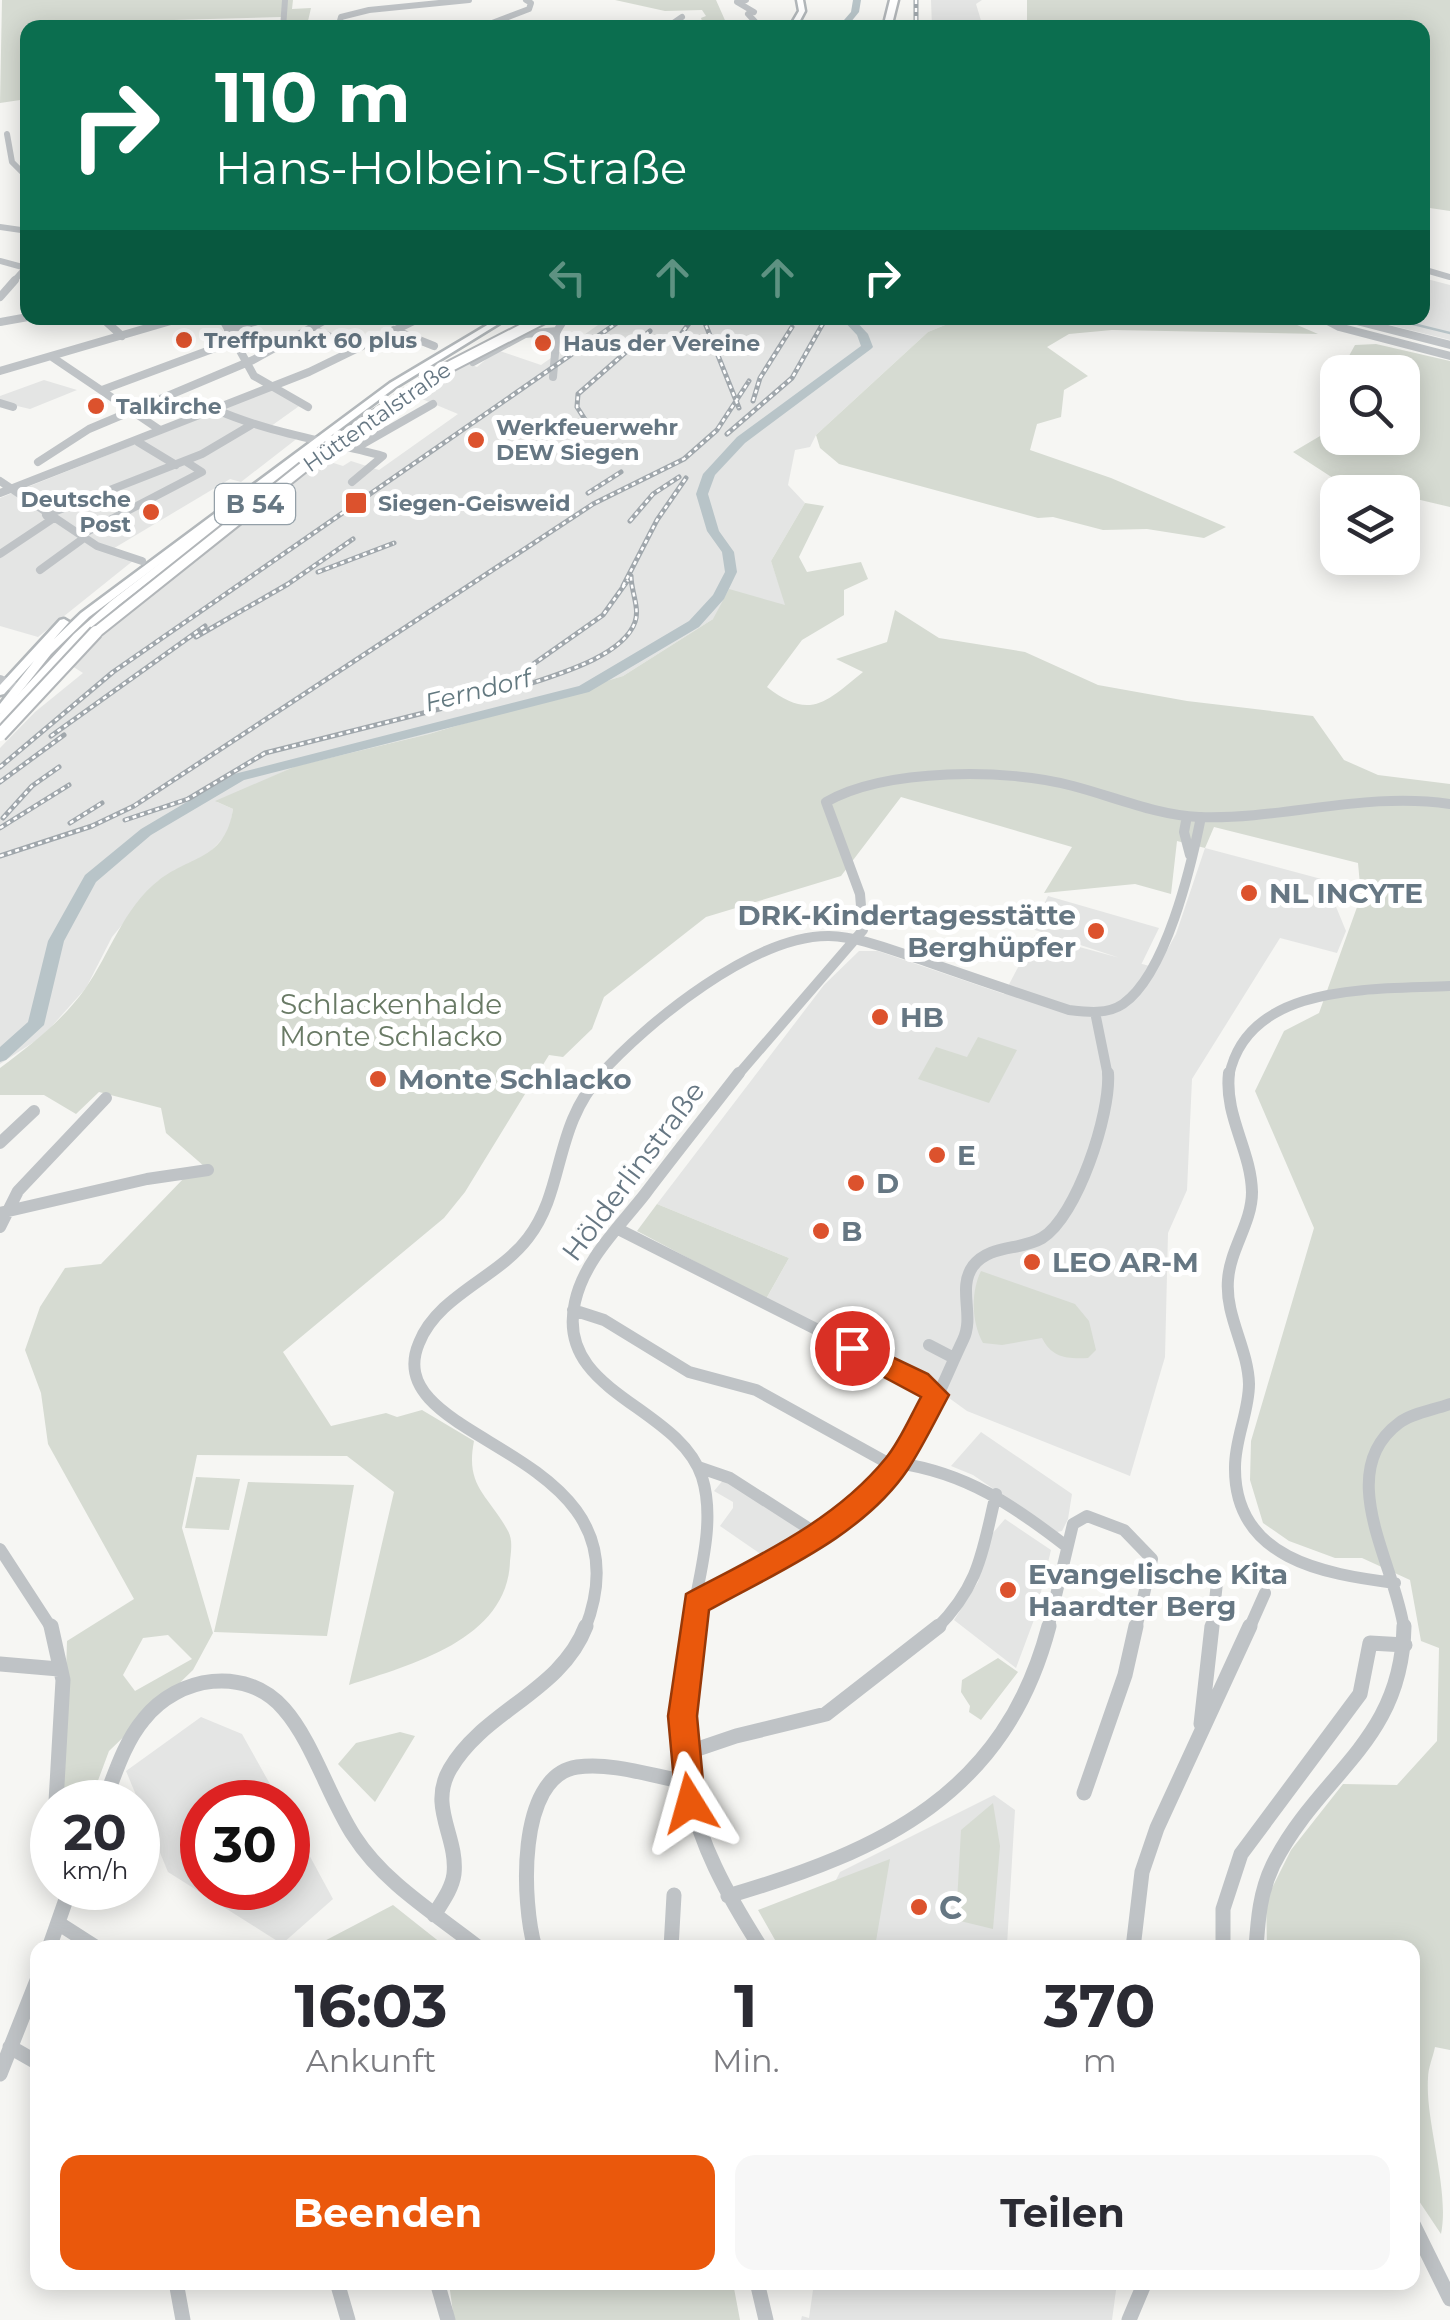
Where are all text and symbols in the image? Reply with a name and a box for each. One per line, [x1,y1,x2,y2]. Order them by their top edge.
text: 110 m [215,54,411,140]
icon: right [50,60,180,190]
text: Hans-Holbein-Straße [215,140,687,195]
icon: left [540,250,595,305]
icon: ahead [645,250,700,305]
icon: ahead [750,250,805,305]
icon: right [855,250,910,305]
place label: Treffpunkt 60 plus [204,327,418,354]
marker: Treffpunkt 60 plus [173,329,195,351]
place label: Haus der Vereine [563,330,760,357]
marker: Haus der Vereine [532,332,554,354]
map controls [1320,355,1420,575]
button: search [1320,355,1420,455]
street label: Hüttentalstraße [298,356,456,478]
place label: Talkirche [116,393,222,420]
marker: Talkirche [85,395,107,417]
place label: Werkfeuerwehr DEW Siegen [496,414,678,466]
marker: Werkfeuerwehr DEW Siegen [465,429,487,451]
button: layers [1320,475,1420,575]
road number: B 54 [215,484,295,524]
place label: Deutsche Post [20,486,131,538]
marker: Siegen-Geisweid [343,490,369,516]
place label: Siegen-Geisweid [378,490,571,517]
marker: Deutsche Post [140,501,162,523]
water label: Ferndorf [422,661,538,718]
place label: NL INCYTE [1269,876,1423,910]
marker: NL INCYTE [1238,882,1260,904]
place label: DRK-Kindertagesstätte Berghüpfer [737,898,1076,964]
marker: DRK-Kindertagesstätte Berghüpfer [1085,920,1107,942]
park label: Schlackenhalde Monte Schlacko [279,987,503,1053]
place label: HB [900,1000,944,1034]
marker: HB [869,1006,891,1028]
place label: Monte Schlacko [398,1062,632,1096]
marker: Monte Schlacko [367,1068,389,1090]
street label: Hölderlinstraße [554,1075,712,1267]
place label: E [957,1138,976,1172]
marker: E [926,1144,948,1166]
place label: D [876,1166,899,1200]
marker: D [845,1172,867,1194]
place label: B [841,1214,862,1248]
marker: B [810,1220,832,1242]
place label: LEO AR-M [1052,1245,1199,1279]
marker: LEO AR-M [1021,1251,1043,1273]
pin [810,1306,895,1391]
icon: arrive [825,1321,880,1376]
place label: Evangelische Kita Haardter Berg [1028,1557,1288,1623]
marker: Evangelische Kita Haardter Berg [997,1579,1019,1601]
position arrow [638,1751,742,1855]
speed limit sign: 30 [180,1780,310,1910]
text: 20 [63,1802,127,1863]
text: km/h [62,1855,128,1885]
place label: C [939,1888,962,1927]
marker: C [908,1896,930,1918]
text: 16:03 [294,1969,448,2042]
text: 1 [734,1969,757,2042]
text: 370 [1044,1969,1156,2042]
text: Ankunft [306,2041,436,2080]
text: Min. [712,2041,779,2080]
text: m [1083,2041,1117,2080]
button: Beenden [60,2155,715,2270]
button: Teilen [735,2155,1390,2270]

